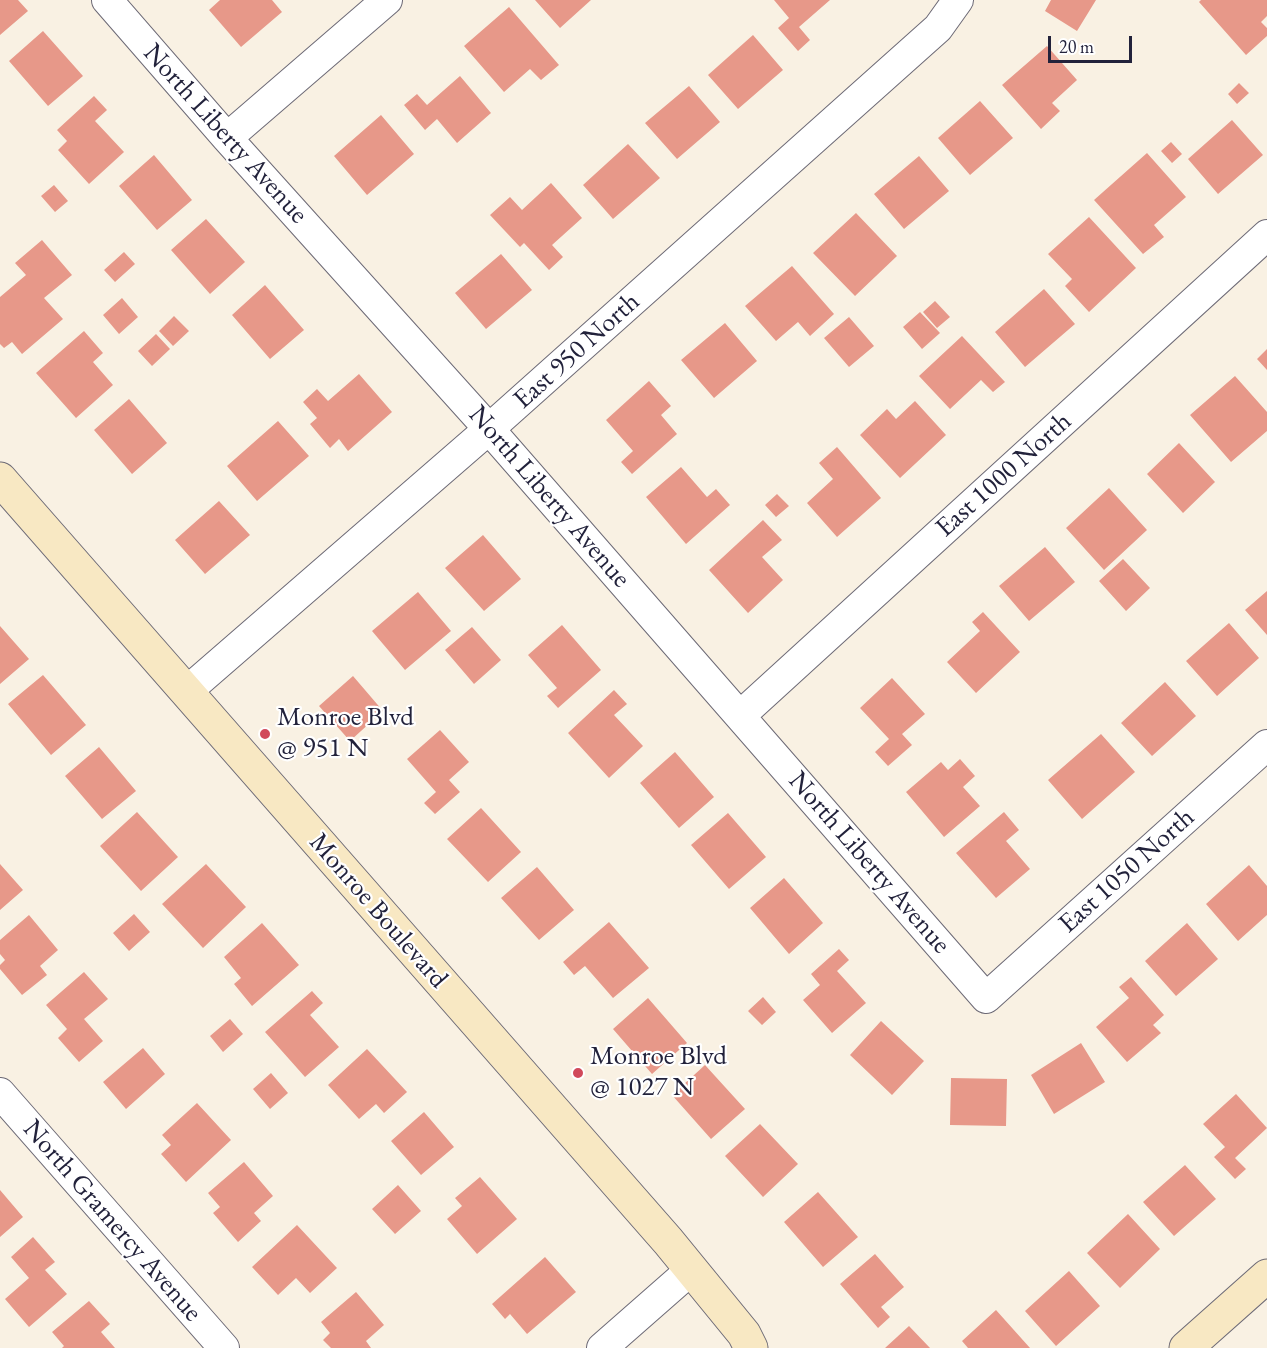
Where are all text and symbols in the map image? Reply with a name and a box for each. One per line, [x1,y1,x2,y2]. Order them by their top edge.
scale bar [1051,24,1135,62]
text: 20 m [1059,35,1094,58]
street label: North Liberty Avenue [136,37,314,231]
street label: East 950 North [507,286,647,416]
street label: North Liberty Avenue [461,399,637,595]
street label: East 1000 North [930,406,1078,544]
place label: Monroe Blvd @ 951 N [277,702,414,765]
marker: Monroe Blvd @ 951 N [258,727,272,741]
street label: North Liberty Avenue [781,765,957,961]
street label: East 1050 North [1053,802,1201,940]
street label: Monroe Boulevard [302,827,454,995]
place label: Monroe Blvd @ 1027 N [590,1041,727,1104]
marker: Monroe Blvd @ 1027 N [571,1066,585,1080]
street label: North Gramercy Avenue [16,1113,208,1329]

